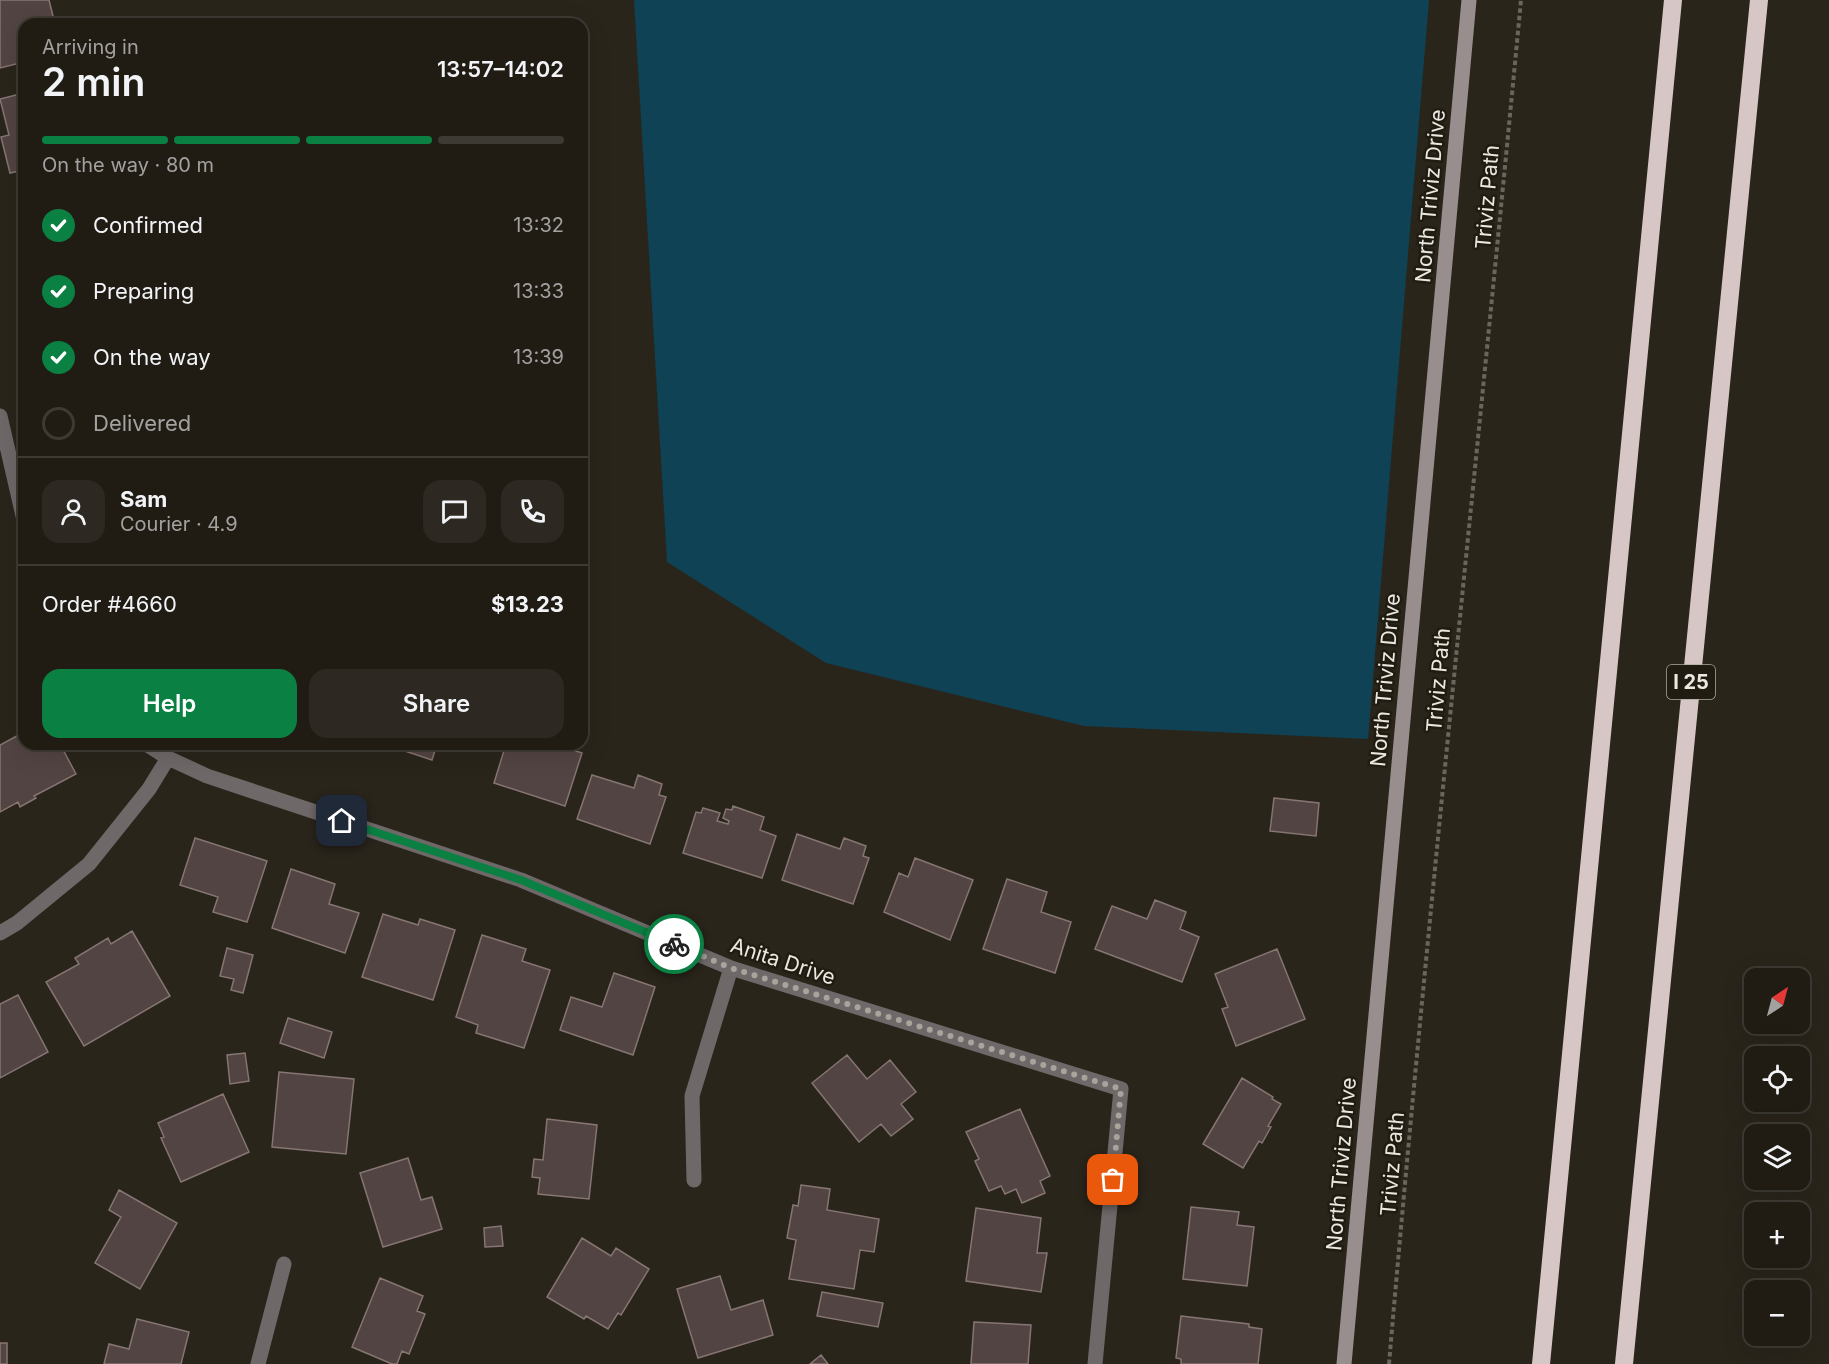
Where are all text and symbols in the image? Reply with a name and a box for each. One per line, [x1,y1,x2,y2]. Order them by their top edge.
text: Arriving in [42,35,139,59]
text: 13:57–14:02 [437,56,564,82]
text: 2 min [42,58,145,105]
street label: North Triviz Drive [1410,108,1450,284]
street label: Triviz Path [1470,144,1504,250]
text: On the way · 80 m [42,153,214,177]
icon: check [42,209,75,242]
text: Confirmed [93,212,203,238]
text: 13:32 [513,213,564,237]
icon: check [42,275,75,308]
text: Preparing [93,278,194,304]
text: 13:33 [513,279,564,303]
icon: check [42,341,75,374]
text: On the way [93,344,211,370]
text: 13:39 [513,345,564,369]
text: Delivered [93,410,191,436]
button: person [42,480,105,543]
button: chat [423,480,486,543]
button: phone [501,480,564,543]
text: Sam [120,486,167,512]
text: Courier · 4.9 [120,512,238,536]
text: Order #4660 [42,591,177,617]
text: $13.23 [491,591,564,617]
street label: North Triviz Drive [1365,592,1405,768]
street label: Triviz Path [1421,627,1455,733]
road number: I 25 [1667,665,1715,699]
button: Help [42,669,297,738]
button: Share [309,669,564,738]
pin [316,795,367,846]
icon: home [325,804,358,837]
courier [644,914,704,974]
icon: bike [658,928,691,961]
street label: Anita Drive [727,932,839,990]
north arrow [1744,968,1810,1034]
map controls [1744,968,1810,1346]
button: locate [1744,1046,1810,1112]
street label: North Triviz Drive [1321,1076,1361,1252]
street label: Triviz Path [1375,1111,1409,1217]
button: layers [1744,1124,1810,1190]
pin [1087,1154,1138,1205]
icon: bag [1096,1163,1129,1196]
button: + [1744,1202,1810,1268]
button: − [1744,1280,1810,1346]

